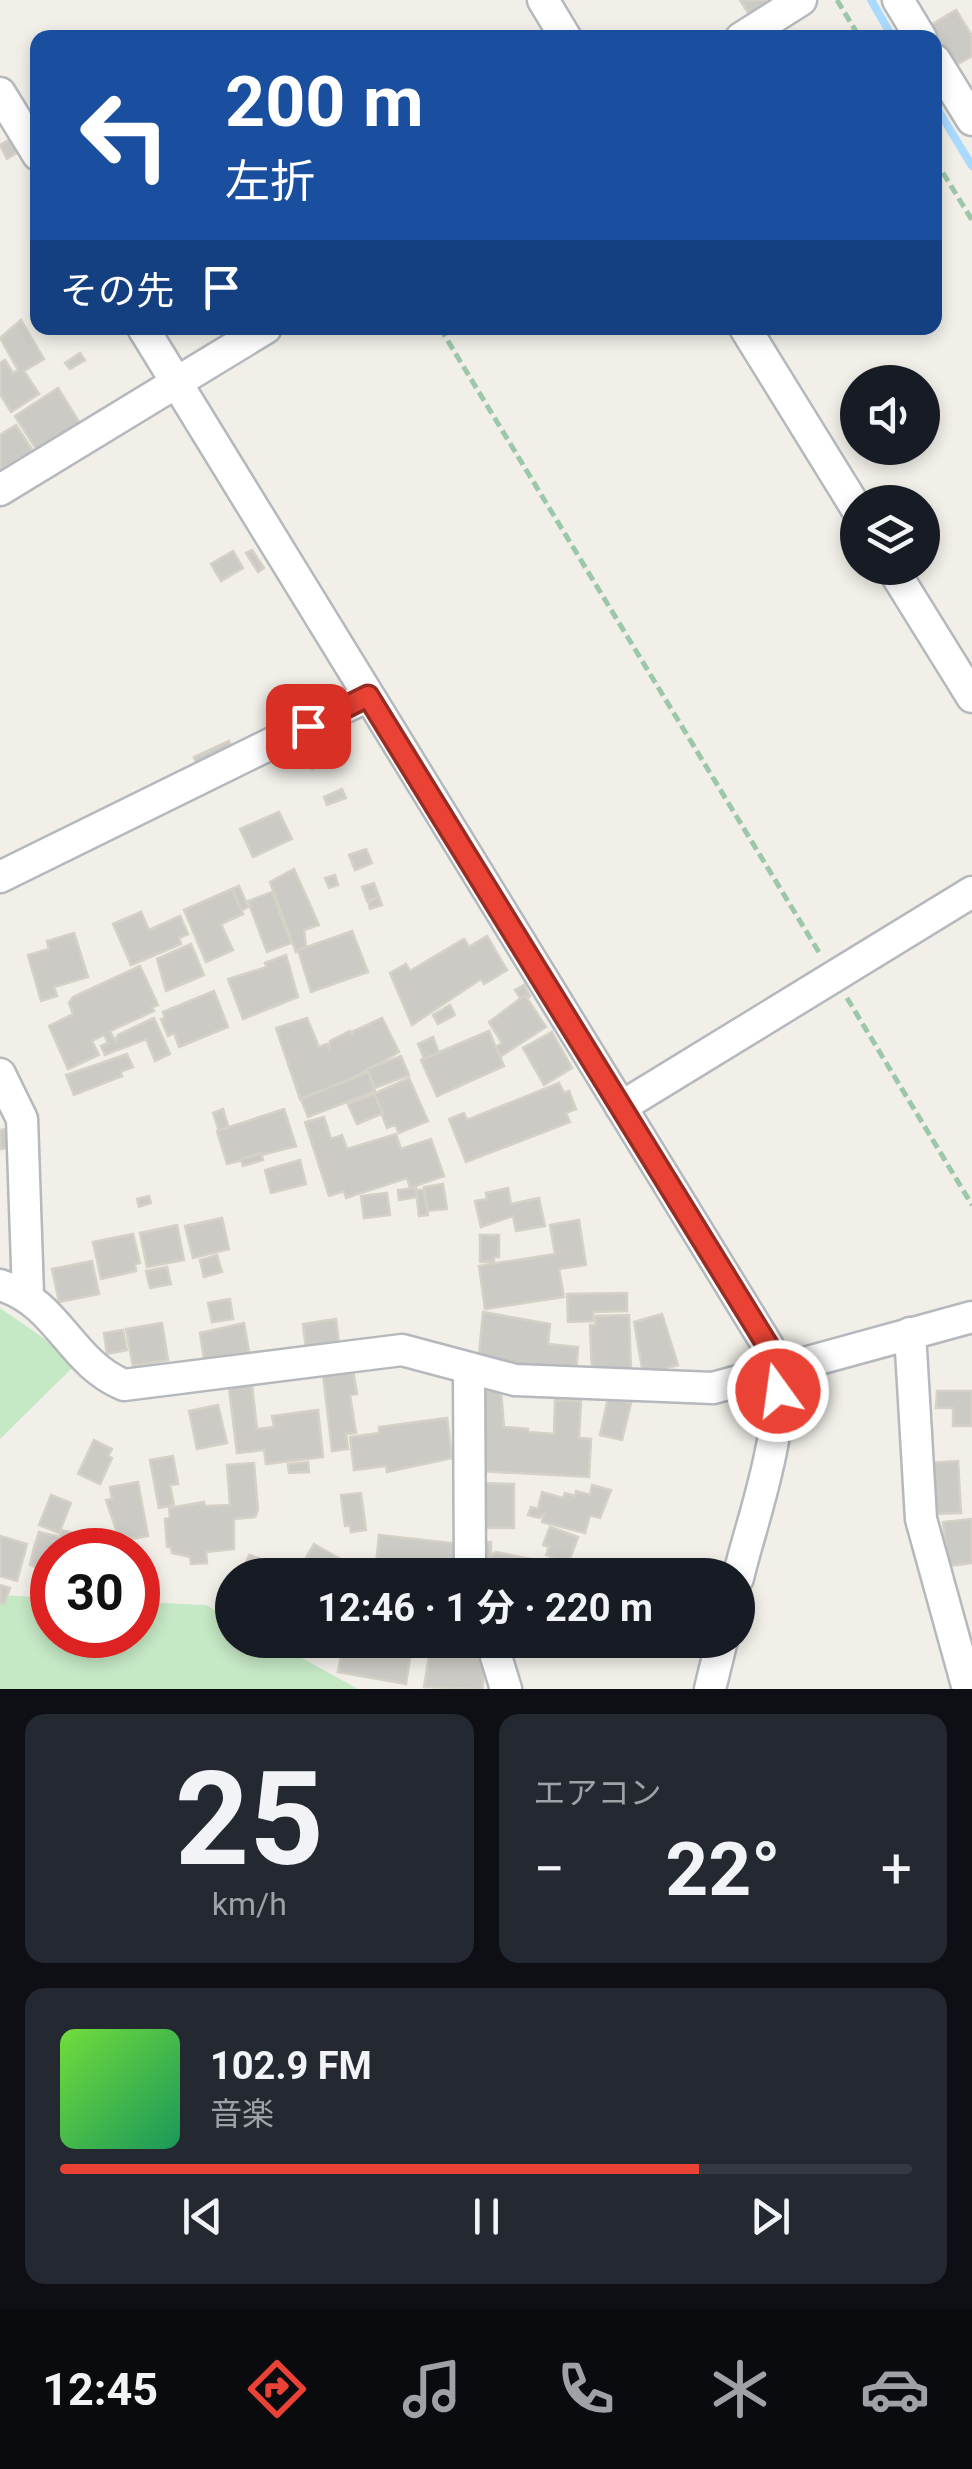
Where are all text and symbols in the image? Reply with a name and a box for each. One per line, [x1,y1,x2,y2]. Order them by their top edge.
text: 200 m [225,61,424,143]
icon: left [60,70,190,200]
text: 左折 [225,155,315,208]
icon: arrive [194,260,249,315]
text: その先 [60,269,174,313]
map controls [840,365,940,585]
button: sound [840,365,940,465]
button: layers [840,485,940,585]
pin [266,684,351,769]
icon: arrive [281,699,336,754]
position arrow [726,1339,830,1443]
speed limit sign: 30 [30,1528,160,1658]
text: 12:46 · 1 分 · 220 m [317,1586,653,1630]
text: 25 [175,1743,324,1896]
text: エアコン [534,1774,662,1812]
text: 22° [665,1825,781,1913]
text: − [534,1837,565,1901]
text: + [881,1837,912,1901]
text: km/h [212,1885,287,1923]
text: 102.9 FM [210,2044,372,2088]
text: 音楽 [210,2095,274,2133]
icon: previous [175,2189,230,2244]
icon: pause [459,2189,514,2244]
icon: next [743,2189,798,2244]
icon: directions [242,2354,312,2424]
icon: music [397,2354,467,2424]
icon: phone [551,2354,621,2424]
icon: climate [705,2354,775,2424]
icon: car [860,2354,930,2424]
text: 12:45 [42,2363,158,2416]

